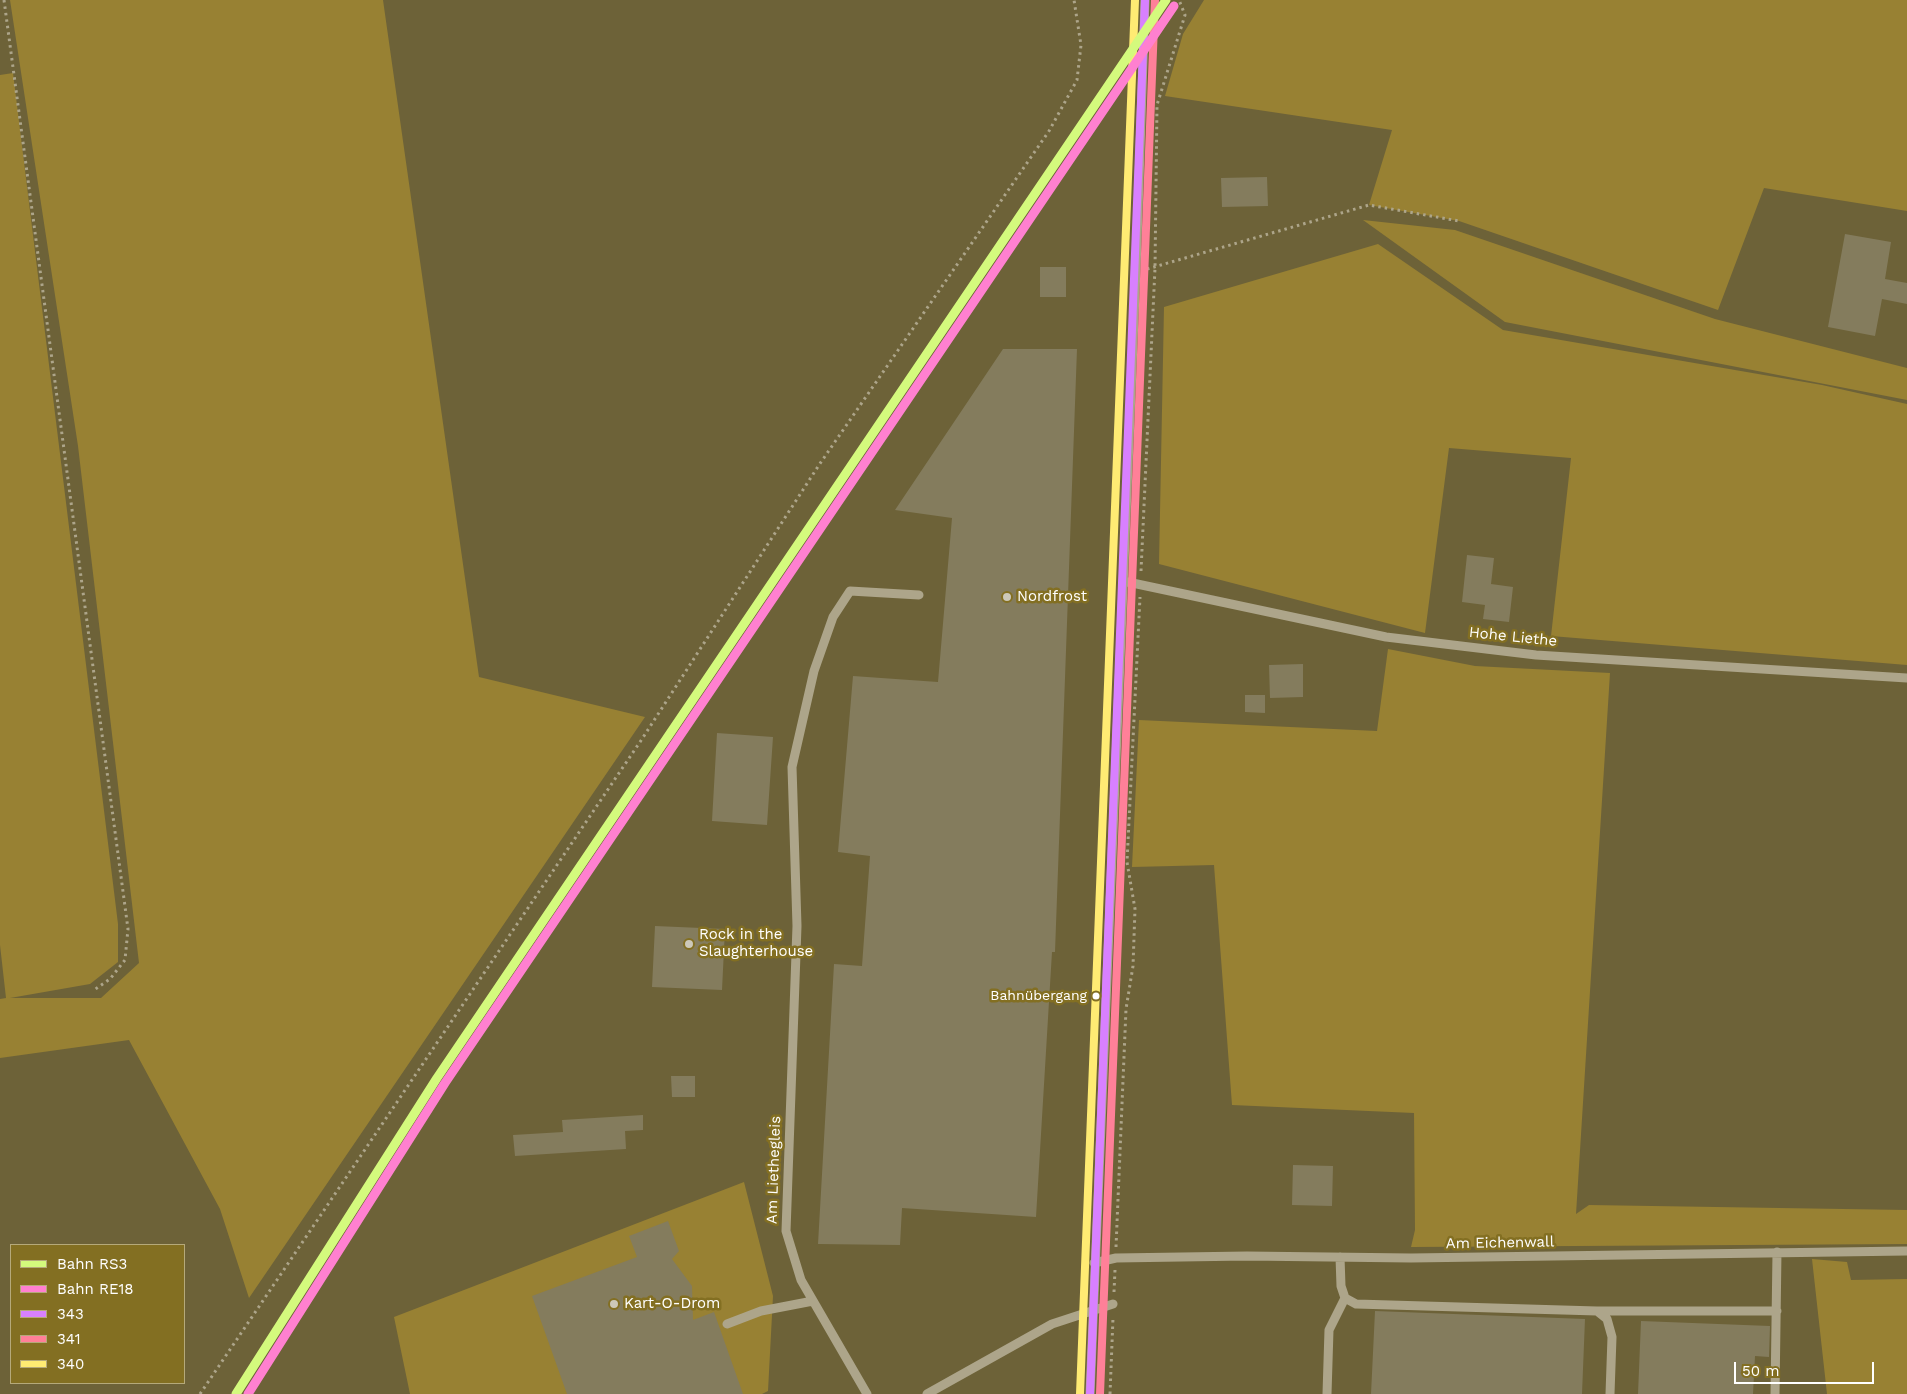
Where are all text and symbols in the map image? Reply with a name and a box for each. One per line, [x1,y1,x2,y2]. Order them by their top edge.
place label: Nordfrost [1017,588,1087,606]
marker: Nordfrost [1001,591,1013,603]
street label: Hohe Liethe [1468,623,1558,651]
place label: Rock in the Slaughterhouse [699,926,813,961]
marker: Rock in the Slaughterhouse [683,938,695,950]
place label: Bahnübergang [990,988,1087,1004]
marker: Bahnübergang [1091,991,1101,1001]
street label: Am Liethegleis [763,1116,785,1224]
street label: Am Eichenwall [1446,1233,1554,1253]
legend [10,1244,185,1384]
text: Bahn RS3 [57,1255,127,1273]
text: Bahn RE18 [57,1280,134,1298]
place label: Kart-O-Drom [624,1295,720,1313]
marker: Kart-O-Drom [608,1298,620,1310]
text: 343 [57,1305,84,1323]
text: 341 [57,1330,81,1348]
scale bar [1737,1352,1877,1384]
text: 340 [57,1355,84,1373]
text: 50 m [1742,1362,1779,1380]

